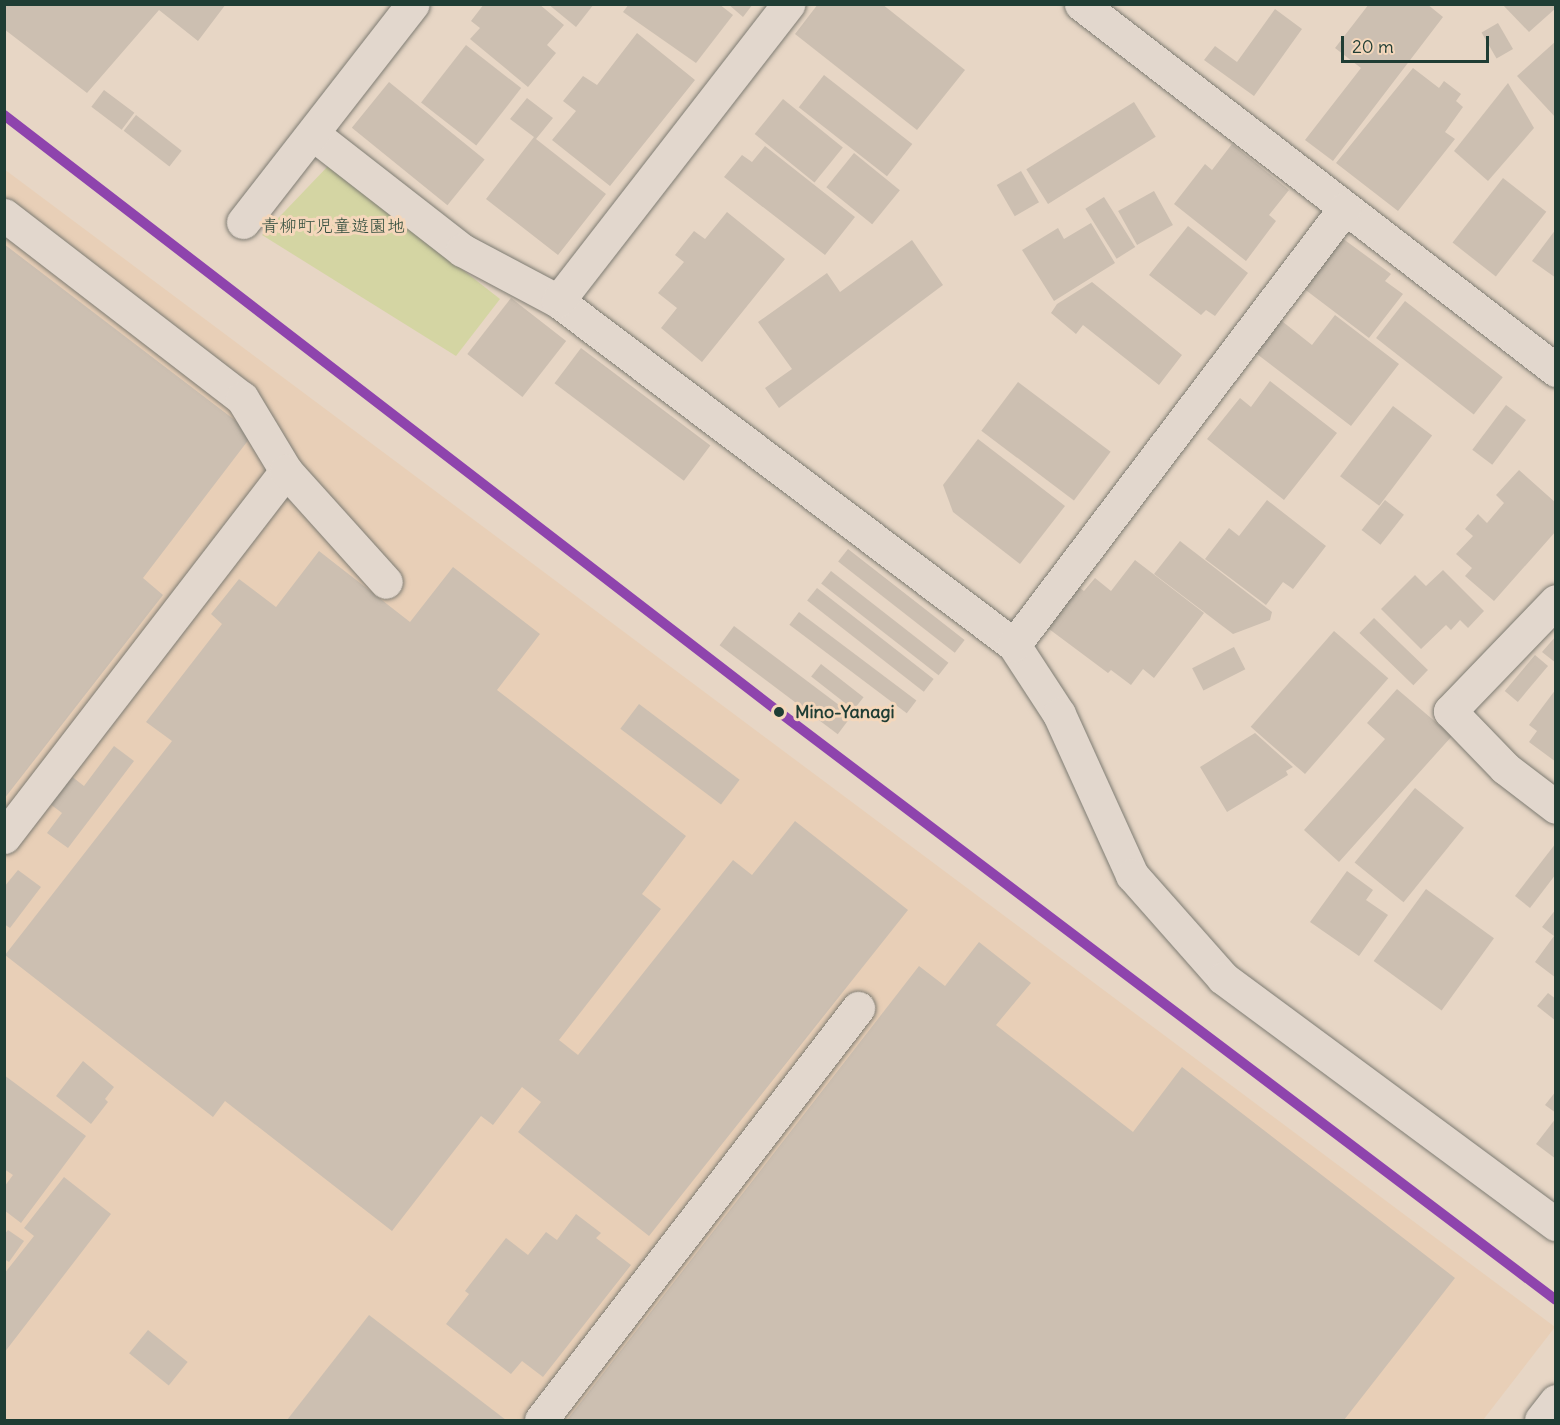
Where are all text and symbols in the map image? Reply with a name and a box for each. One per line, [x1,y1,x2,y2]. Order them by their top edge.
scale bar [1344,24,1492,62]
text: 20 m [1352,35,1394,58]
park label: 青柳町児童遊園地 [261,215,405,237]
marker: Mino-Yanagi [768,701,790,723]
place label: Mino-Yanagi [795,701,895,723]

